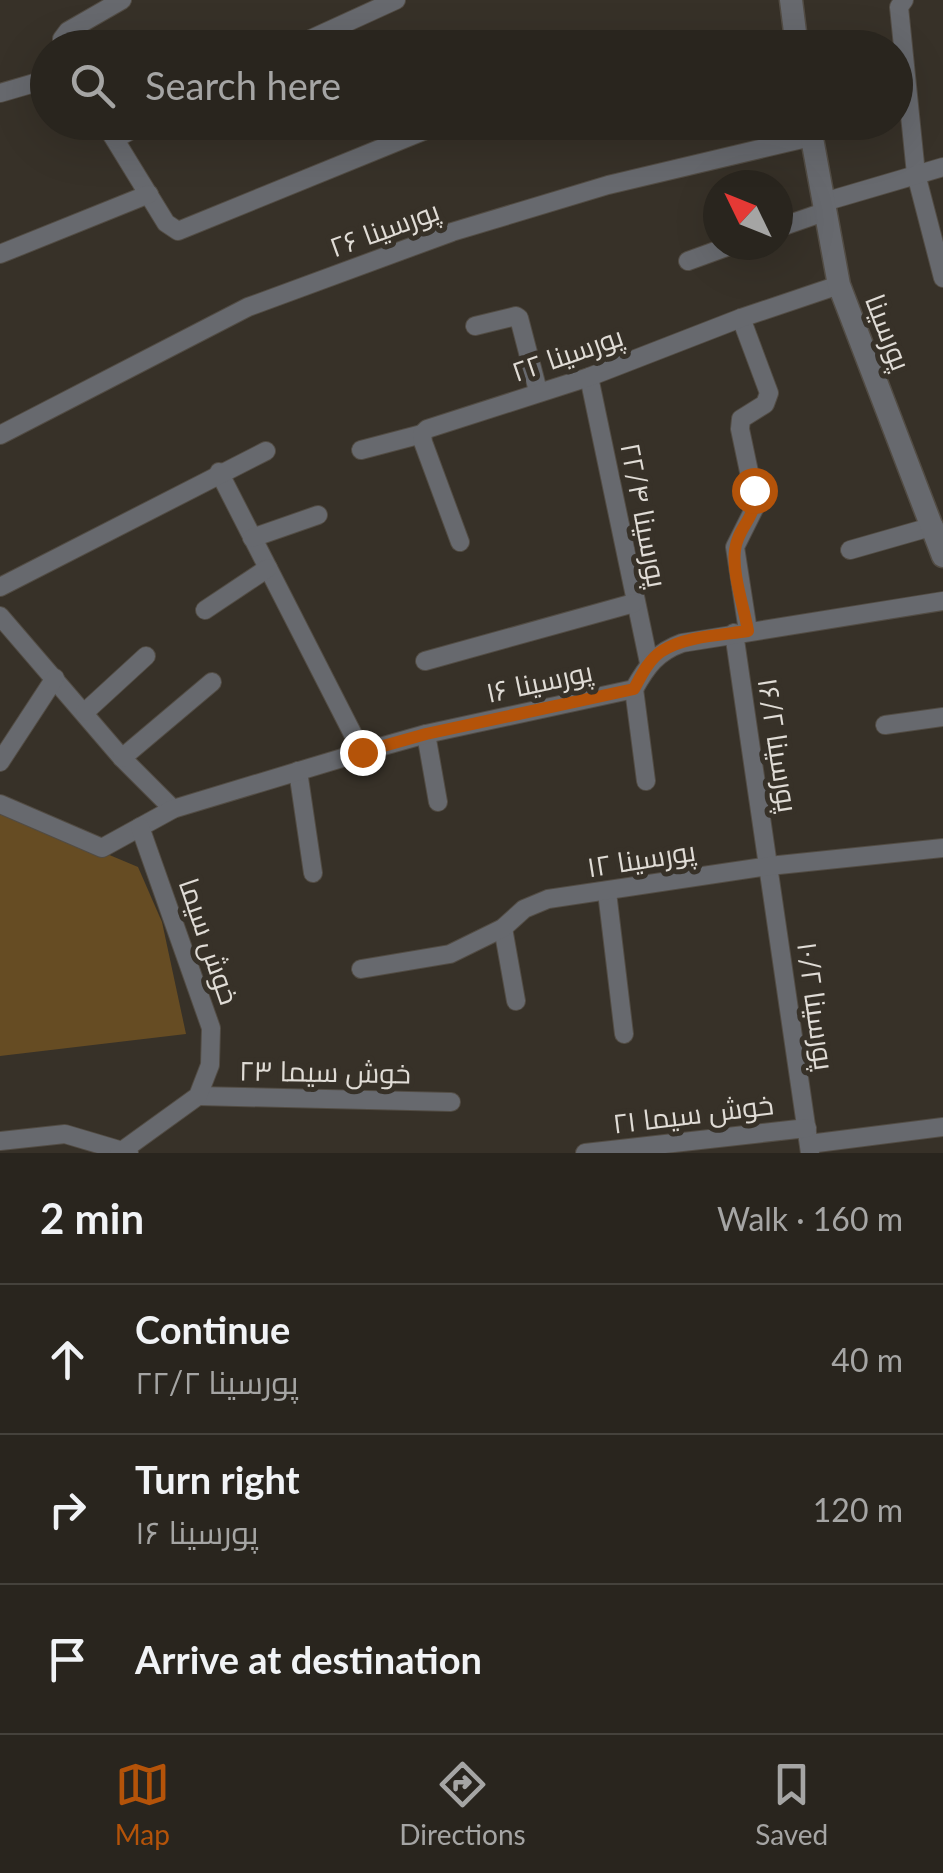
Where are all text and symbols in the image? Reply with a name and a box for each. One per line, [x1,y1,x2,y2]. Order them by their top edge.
search box [30,30,913,140]
icon: search [65,58,120,113]
text: Search here [145,62,341,108]
north arrow [703,170,793,260]
street label: پورسینا ۲۶ [325,192,445,266]
street label: پورسینا [856,289,919,376]
street label: پورسینا ۲۲ [507,318,629,391]
street label: پورسینا ۲۲/۴ [611,440,676,591]
route start [732,468,778,514]
street label: پورسینا ۱۶ [483,653,597,712]
street label: پورسینا ۱۶/۲ [749,675,806,816]
route end [340,730,386,776]
street label: پورسینا ۱۲ [584,833,699,886]
street label: خوش سیما [172,873,247,1009]
street label: پورسینا ۱۰/۲ [788,940,843,1073]
street label: خوش سیما ۲۳ [239,1052,411,1091]
street label: خوش سیما ۲۱ [611,1086,776,1141]
text: 2 min [40,1193,144,1243]
text: Walk · 160 m [717,1199,903,1238]
text: Continue [135,1306,290,1352]
icon: ahead [40,1332,95,1387]
text: 40 m [831,1340,903,1379]
text: پورسینا ۲۲/۲ [135,1362,298,1401]
text: Turn right [135,1456,300,1502]
icon: right [40,1482,95,1537]
text: 120 m [813,1490,903,1529]
text: پورسینا ۱۶ [135,1512,259,1551]
icon: arrive [40,1632,95,1687]
text: Arrive at destination [135,1636,482,1682]
tab: Map [115,1757,170,1851]
tab: Directions [399,1757,526,1851]
tab: Saved [755,1757,828,1851]

